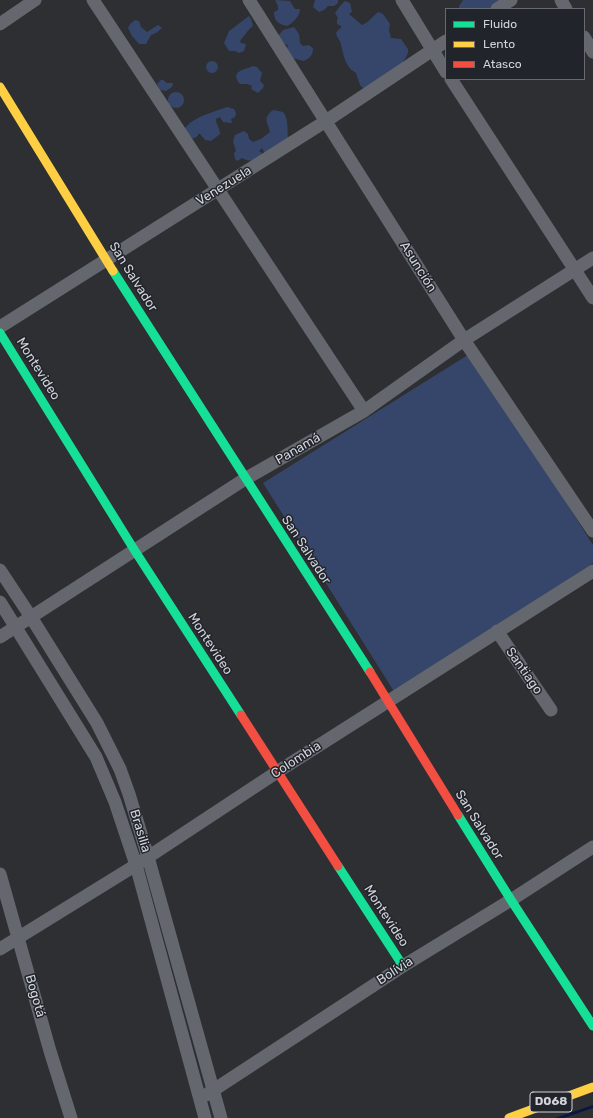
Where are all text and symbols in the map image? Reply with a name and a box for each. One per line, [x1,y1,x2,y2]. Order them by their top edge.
legend [445,8,585,80]
text: Fluido [483,17,517,31]
text: Lento [483,37,515,51]
text: Atasco [483,57,522,71]
street label: Venezuela [193,163,255,209]
street label: San Salvador [105,239,161,315]
street label: Asunción [396,239,440,295]
street label: Montevideo [13,335,63,403]
street label: Panamá [273,430,323,468]
street label: San Salvador [278,513,334,587]
street label: Montevideo [184,610,236,678]
street label: Santiago [502,645,546,697]
street label: Colombia [268,738,324,782]
street label: San Salvador [451,787,507,863]
street label: Brasilia [126,808,154,854]
street label: Montevideo [360,882,412,950]
street label: Bolívia [374,954,416,988]
street label: Bogotá [21,973,49,1019]
road number: D068 [530,1092,572,1112]

